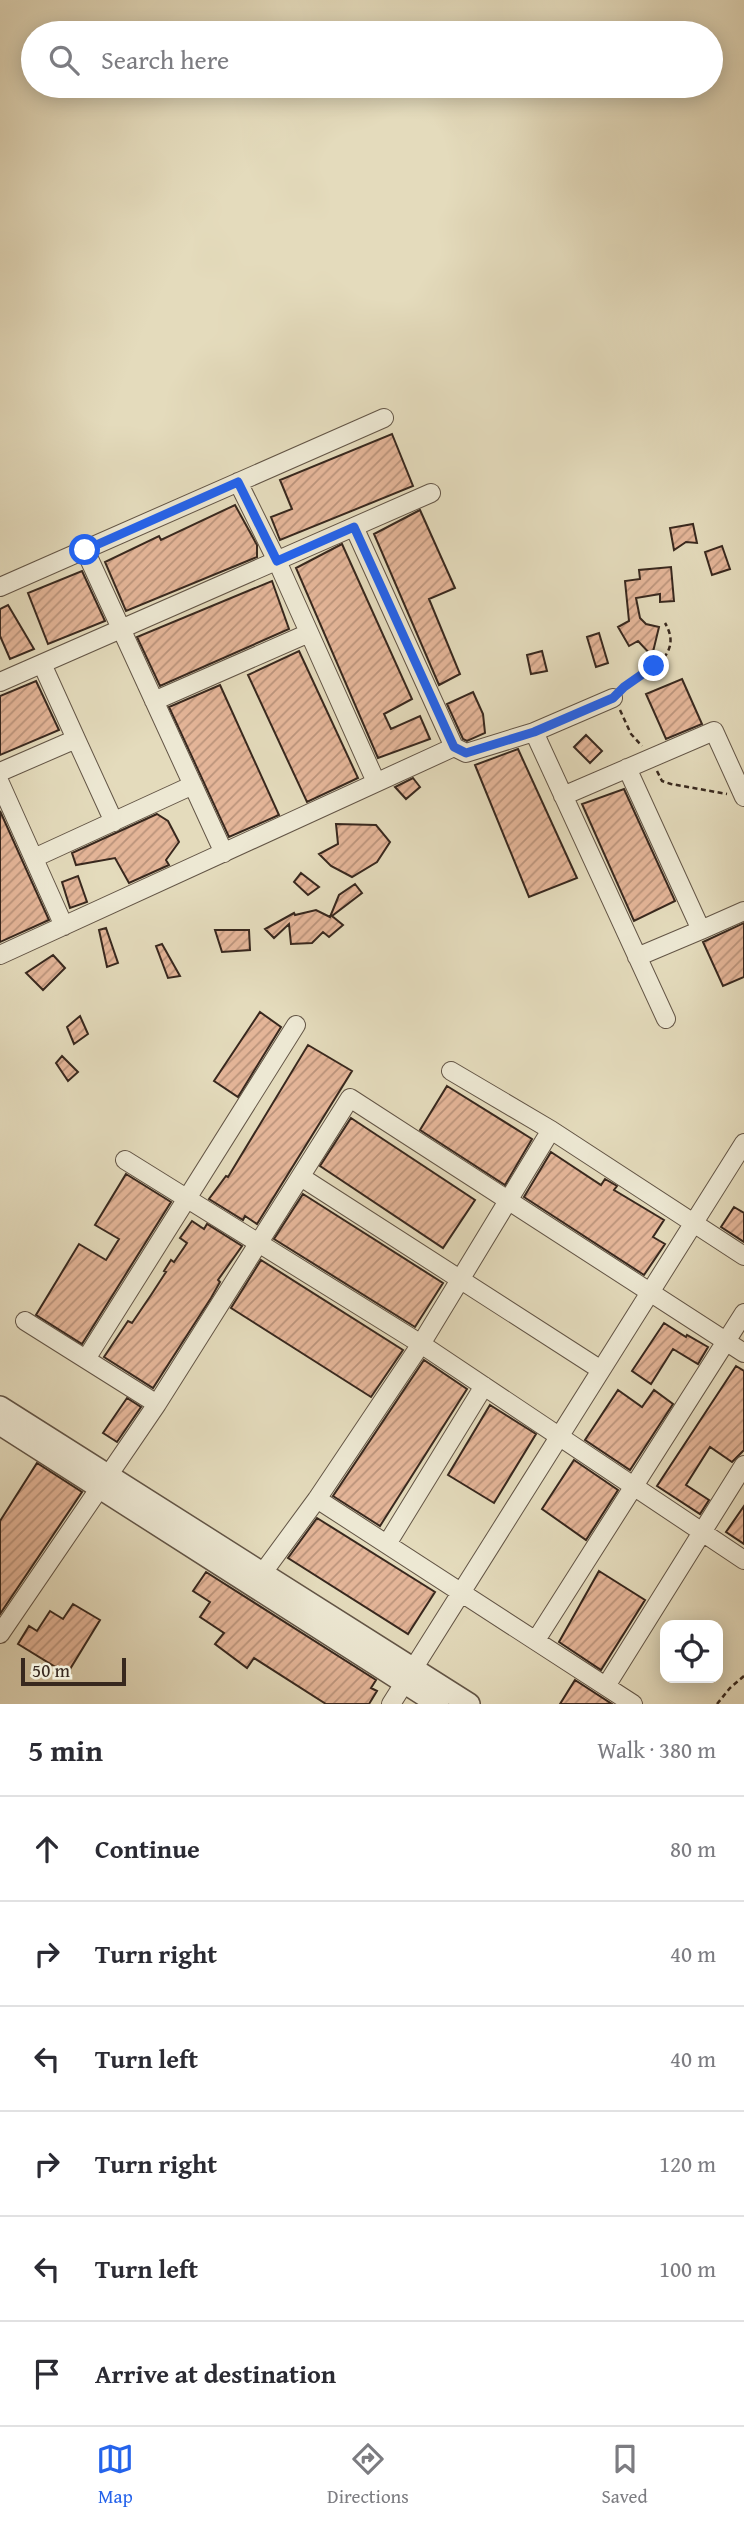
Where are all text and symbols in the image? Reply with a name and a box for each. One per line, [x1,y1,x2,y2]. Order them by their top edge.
search box [21,21,723,98]
text: Search here [101,40,229,79]
icon: search [45,41,83,79]
route start [69,534,100,565]
route end [638,650,669,681]
map controls [660,1620,723,1683]
button: locate [660,1620,723,1683]
scale bar [21,1655,126,1687]
text: 50 m [32,1656,70,1684]
text: 5 min [28,1728,103,1772]
text: Walk · 380 m [597,1733,716,1766]
text: Continue [95,1829,200,1868]
icon: ahead [28,1830,66,1868]
text: 80 m [670,1832,716,1865]
text: Turn right [95,1934,217,1973]
icon: right [28,1935,66,1973]
text: 40 m [670,1937,716,1970]
text: Turn left [95,2039,198,2078]
icon: left [28,2040,66,2078]
text: 40 m [670,2042,716,2075]
text: Turn right [95,2144,217,2183]
icon: right [28,2145,66,2183]
text: 120 m [659,2147,716,2180]
text: Turn left [95,2249,198,2288]
icon: left [28,2250,66,2288]
text: 100 m [659,2252,716,2285]
text: Arrive at destination [95,2354,336,2393]
icon: arrive [28,2355,66,2393]
tab: Map [96,2440,134,2510]
tab: Directions [327,2440,409,2510]
tab: Saved [602,2440,648,2510]

